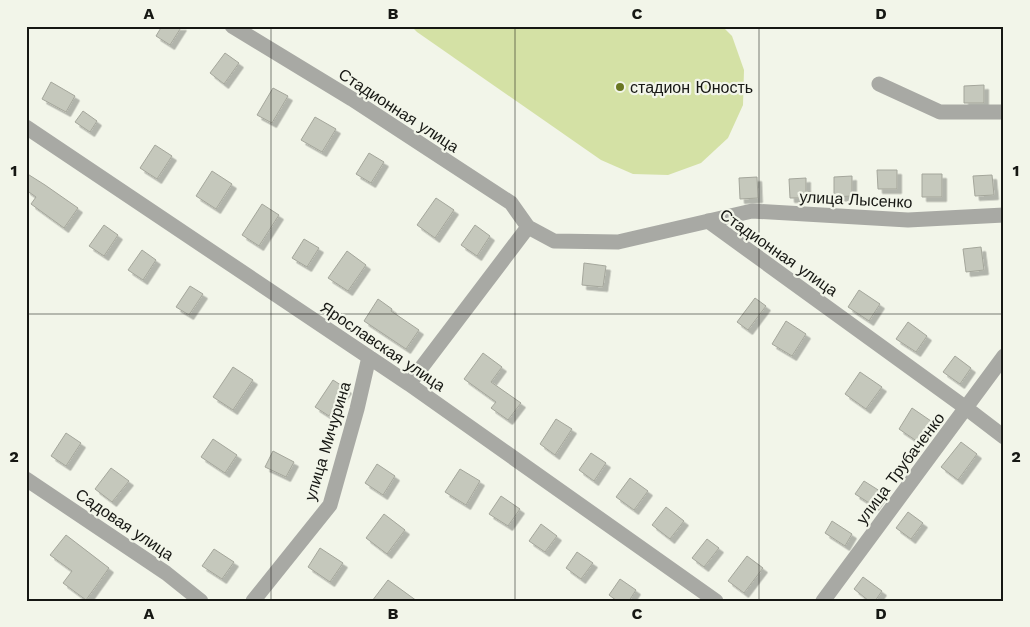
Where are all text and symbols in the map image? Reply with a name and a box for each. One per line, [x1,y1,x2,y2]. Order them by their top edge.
text: A [144,4,155,23]
text: B [388,4,399,23]
text: C [632,4,643,23]
text: D [875,4,887,23]
street label: Стадионная улица [335,64,462,156]
place label: стадион Юность [630,78,753,97]
marker: стадион Юность [614,81,626,93]
text: 1 [11,161,17,180]
text: 1 [1013,161,1019,180]
street label: улица Лысенко [799,187,913,212]
street label: Стадионная улица [716,205,841,300]
street label: Ярославская улица [317,298,449,395]
street label: улица Мичурина [300,379,355,503]
street label: улица Трубаченко [852,409,949,528]
text: 2 [9,447,19,466]
text: 2 [1011,447,1021,466]
street label: Садовая улица [72,485,177,564]
text: A [144,604,155,623]
text: B [388,604,399,623]
text: C [632,604,643,623]
text: D [875,604,887,623]

